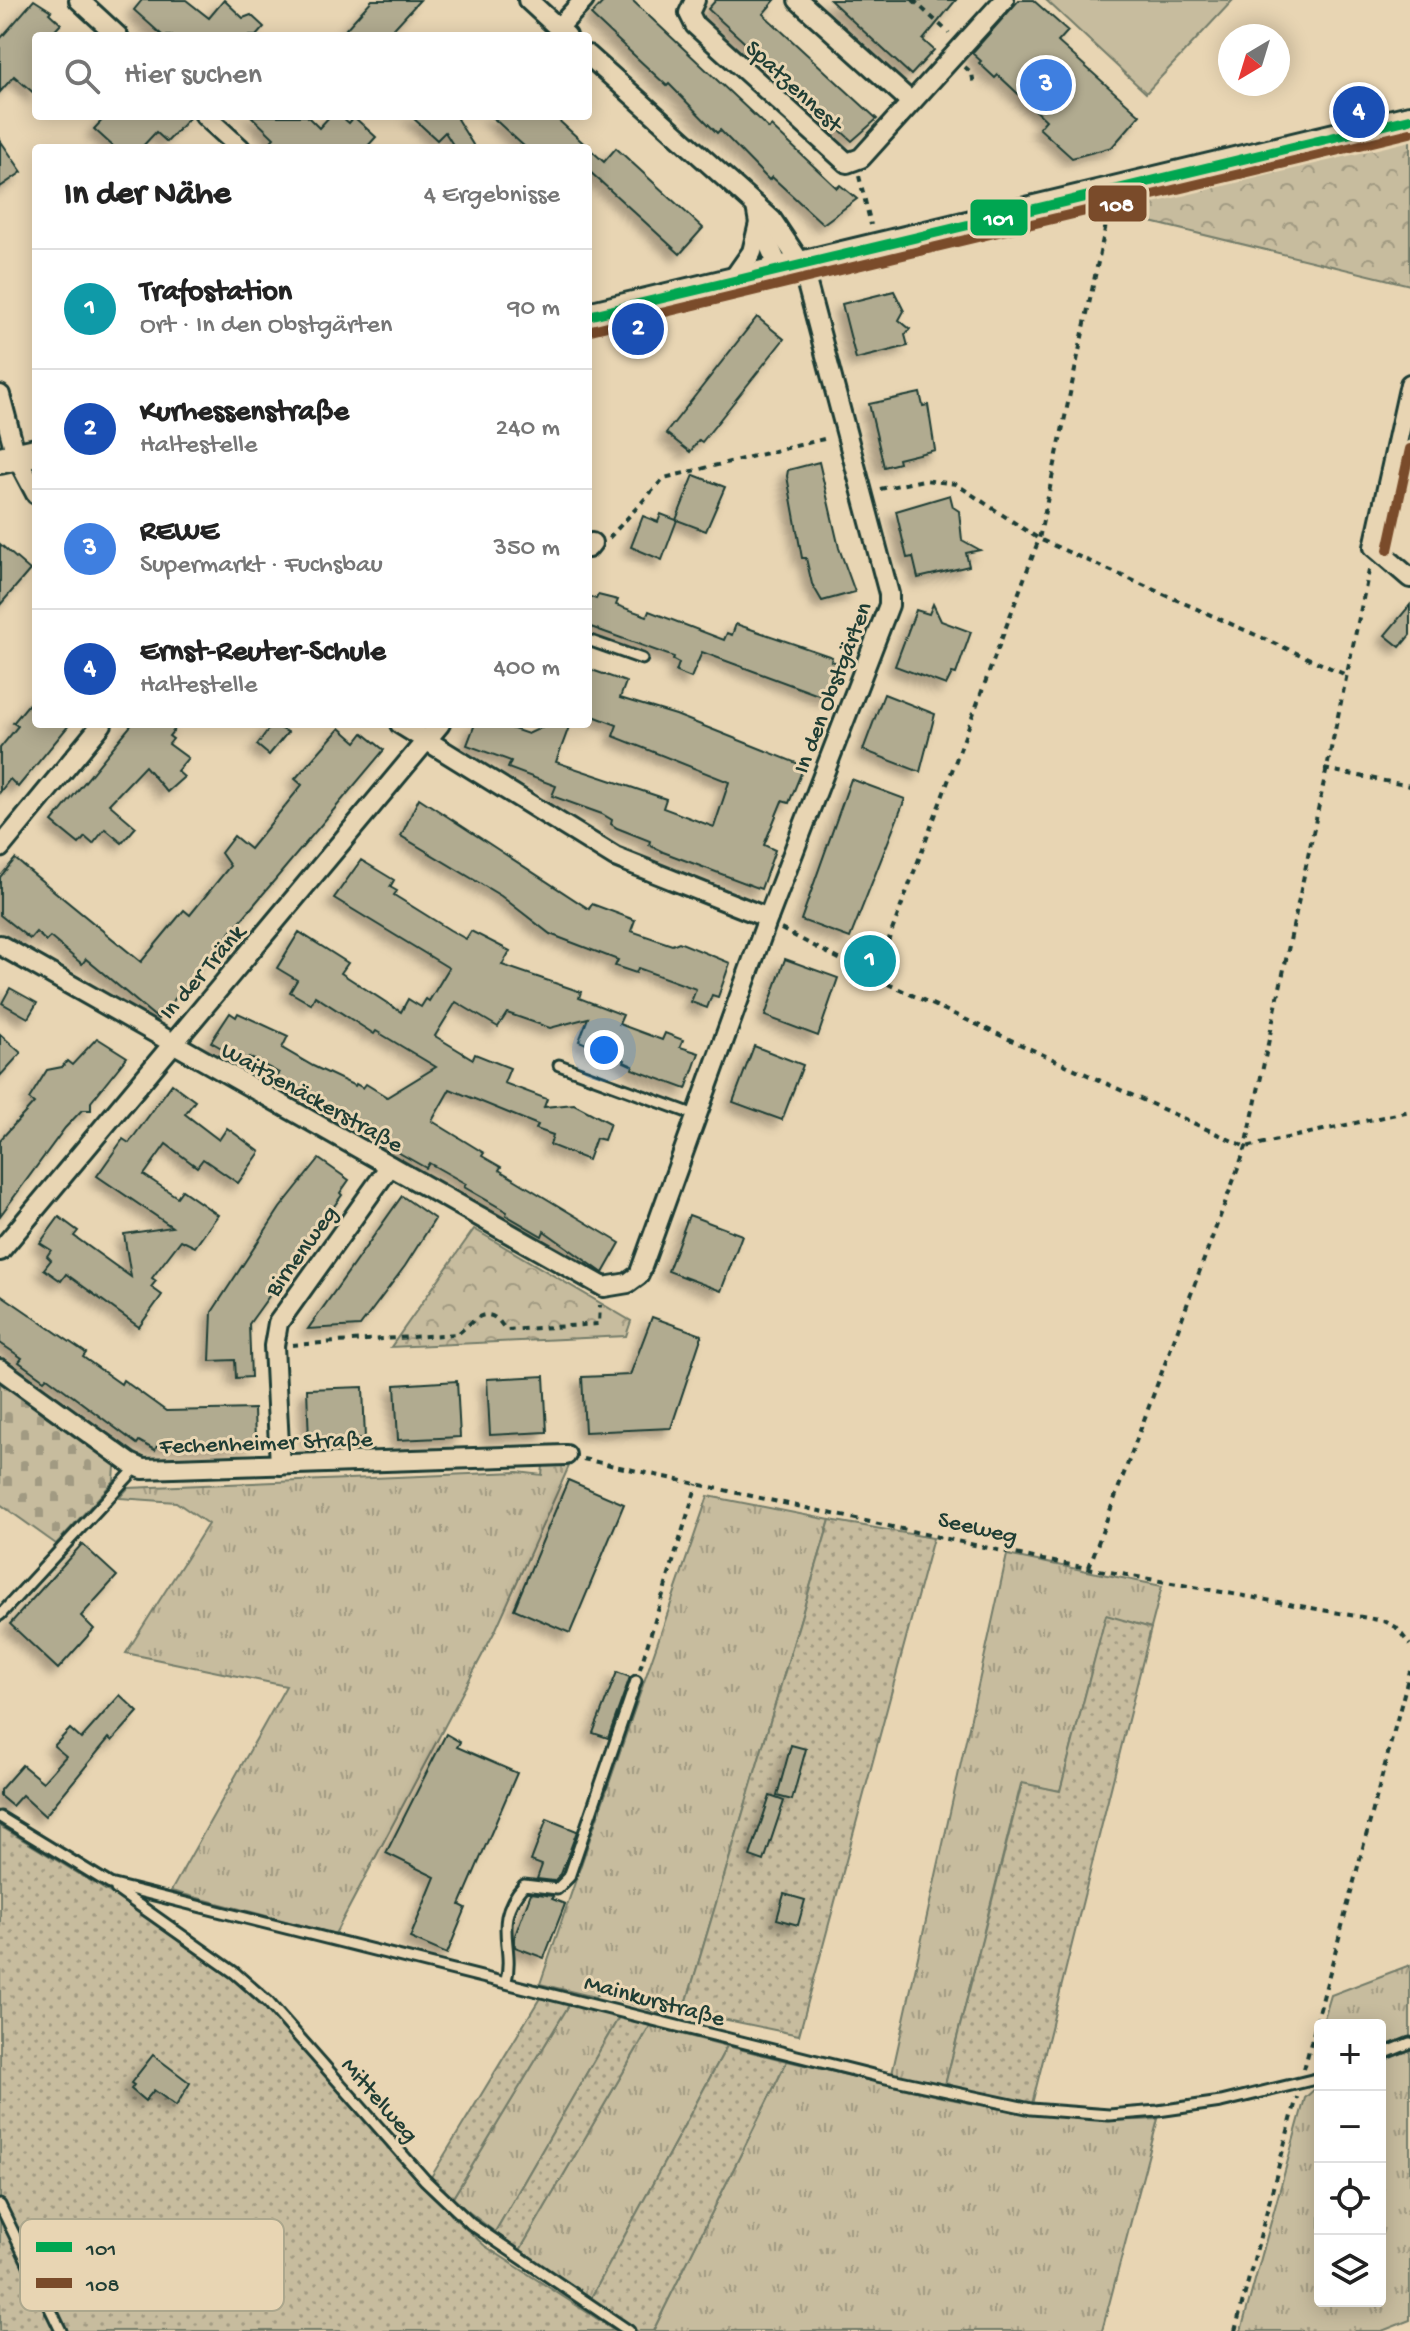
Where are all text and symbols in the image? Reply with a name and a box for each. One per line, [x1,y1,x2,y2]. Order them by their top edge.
north arrow [1218,24,1290,96]
search box [32,32,592,120]
street label: Spatzennest [738,35,849,142]
icon: search [60,54,104,98]
pin: 3 [1020,55,1072,115]
text: Hier suchen [124,59,262,94]
pin: 4 [1333,82,1385,142]
text: In der Nähe [64,176,231,216]
text: 4 Ergebnisse [424,181,560,212]
line badge: 108 [1087,184,1148,223]
text: 108 [1099,194,1134,220]
line badge: 101 [969,198,1029,237]
text: 101 [983,208,1014,234]
text: Trafostation [140,276,292,311]
text: 1 [85,294,95,325]
text: 90 m [508,294,560,325]
pin: 2 [612,299,664,359]
text: Ort · In den Obstgärten [140,311,392,342]
text: Kurhessenstraße [140,396,349,431]
text: 2 [84,414,96,445]
text: 240 m [496,414,560,445]
text: Haltestelle [140,431,258,462]
text: REWE [140,516,219,551]
text: 3 [83,534,97,565]
text: 350 m [493,534,560,565]
text: Supermarkt · Fuchsbau [140,551,383,582]
street label: In den Obstgärten [788,598,880,778]
text: Ernst-Reuter-Schule [140,636,386,671]
text: 4 [84,654,96,685]
text: 400 m [494,654,560,685]
text: Haltestelle [140,671,258,702]
street label: In der Tränk [154,918,254,1027]
pin: 1 [844,931,896,991]
your location [584,1030,624,1070]
street label: Waitzenäckerstraße [215,1037,408,1161]
street label: Birnenweg [259,1201,346,1304]
street label: Fechenheimer Straße [158,1426,374,1463]
street label: Seeweg [935,1506,1020,1553]
street label: Mainkurstraße [581,1970,728,2035]
map controls [1314,2019,1386,2307]
button: + [1314,2019,1386,2091]
street label: Mittelweg [333,2053,423,2150]
button: − [1314,2091,1386,2163]
button: locate [1314,2163,1386,2235]
legend [20,2219,284,2311]
button: layers [1314,2235,1386,2307]
text: 101 [85,2238,116,2264]
text: 108 [85,2274,119,2300]

